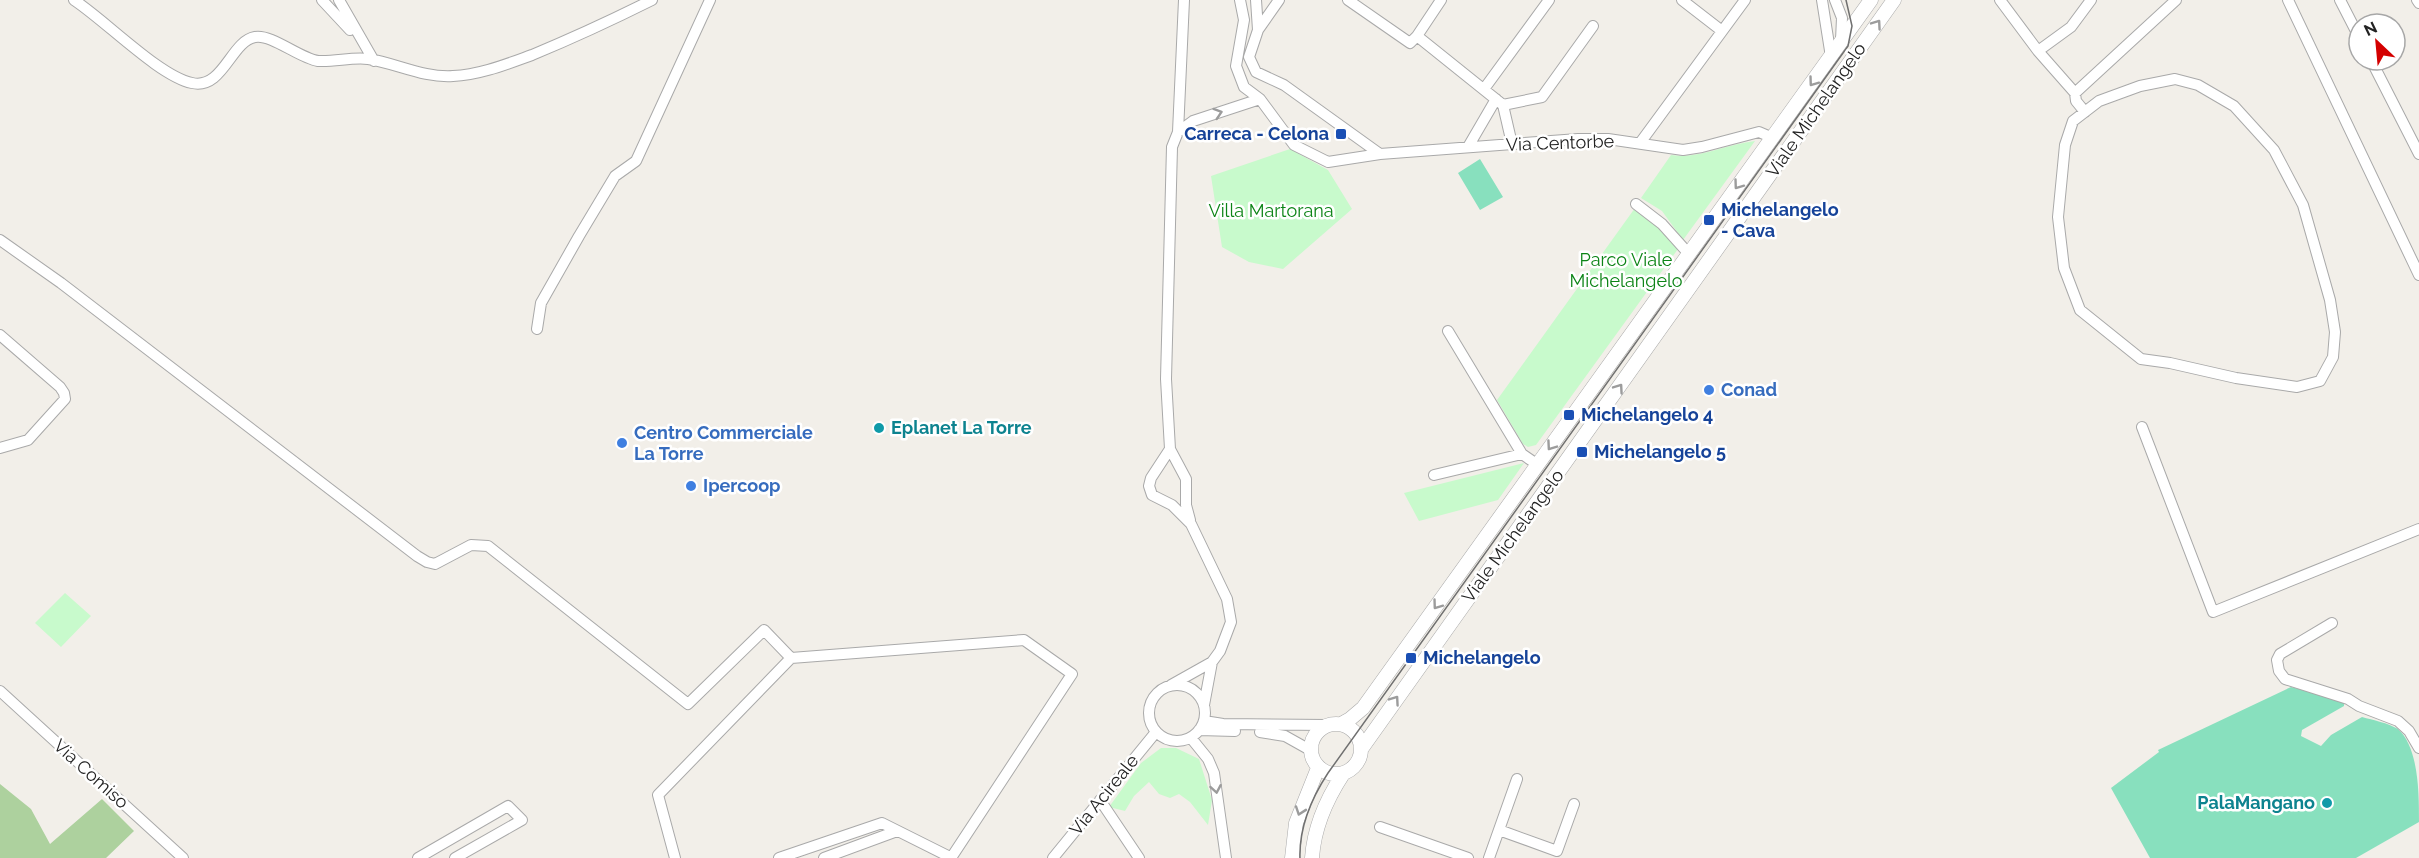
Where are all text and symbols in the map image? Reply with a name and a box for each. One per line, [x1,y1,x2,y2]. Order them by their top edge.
north arrow [2347,12,2407,72]
text: N [2361,18,2380,40]
one-way arrow [1870,19,1881,30]
street label: Viale Michelangelo [1761,38,1870,181]
one-way arrow [1809,76,1820,87]
one-way arrow [1212,107,1223,120]
place label: Carreca - Celona [1184,123,1329,144]
marker: Carreca - Celona [1334,127,1348,141]
street label: Via Centorbe [1505,130,1615,155]
one-way arrow [1735,179,1746,190]
place label: Michelangelo - Cava [1721,199,1839,241]
park label: Villa Martorana [1208,200,1334,221]
marker: Michelangelo - Cava [1702,213,1716,227]
park label: Parco Viale Michelangelo [1569,249,1683,291]
place label: Conad [1721,379,1777,400]
marker: Conad [1702,383,1716,397]
one-way arrow [1612,384,1623,395]
place label: Michelangelo 4 [1581,404,1713,425]
marker: Michelangelo 4 [1562,408,1576,422]
place label: Eplanet La Torre [891,417,1032,438]
marker: Eplanet La Torre [872,421,886,435]
place label: Centro Commerciale La Torre [634,422,813,464]
marker: Centro Commerciale La Torre [615,436,629,450]
one-way arrow [1547,440,1558,451]
place label: Michelangelo 5 [1594,441,1726,462]
marker: Michelangelo 5 [1575,445,1589,459]
street label: Viale Michelangelo [1457,465,1568,606]
place label: Ipercoop [703,475,780,496]
marker: Ipercoop [684,479,698,493]
one-way arrow [1434,598,1445,609]
place label: Michelangelo [1423,647,1541,668]
marker: Michelangelo [1404,651,1418,665]
one-way arrow [1388,696,1399,707]
street label: Via Comiso [50,735,133,813]
street label: Via Acireale [1065,750,1143,839]
one-way arrow [1210,784,1222,794]
place label: PalaMangano [2197,792,2315,813]
marker: PalaMangano [2320,796,2334,810]
one-way arrow [1294,805,1307,816]

